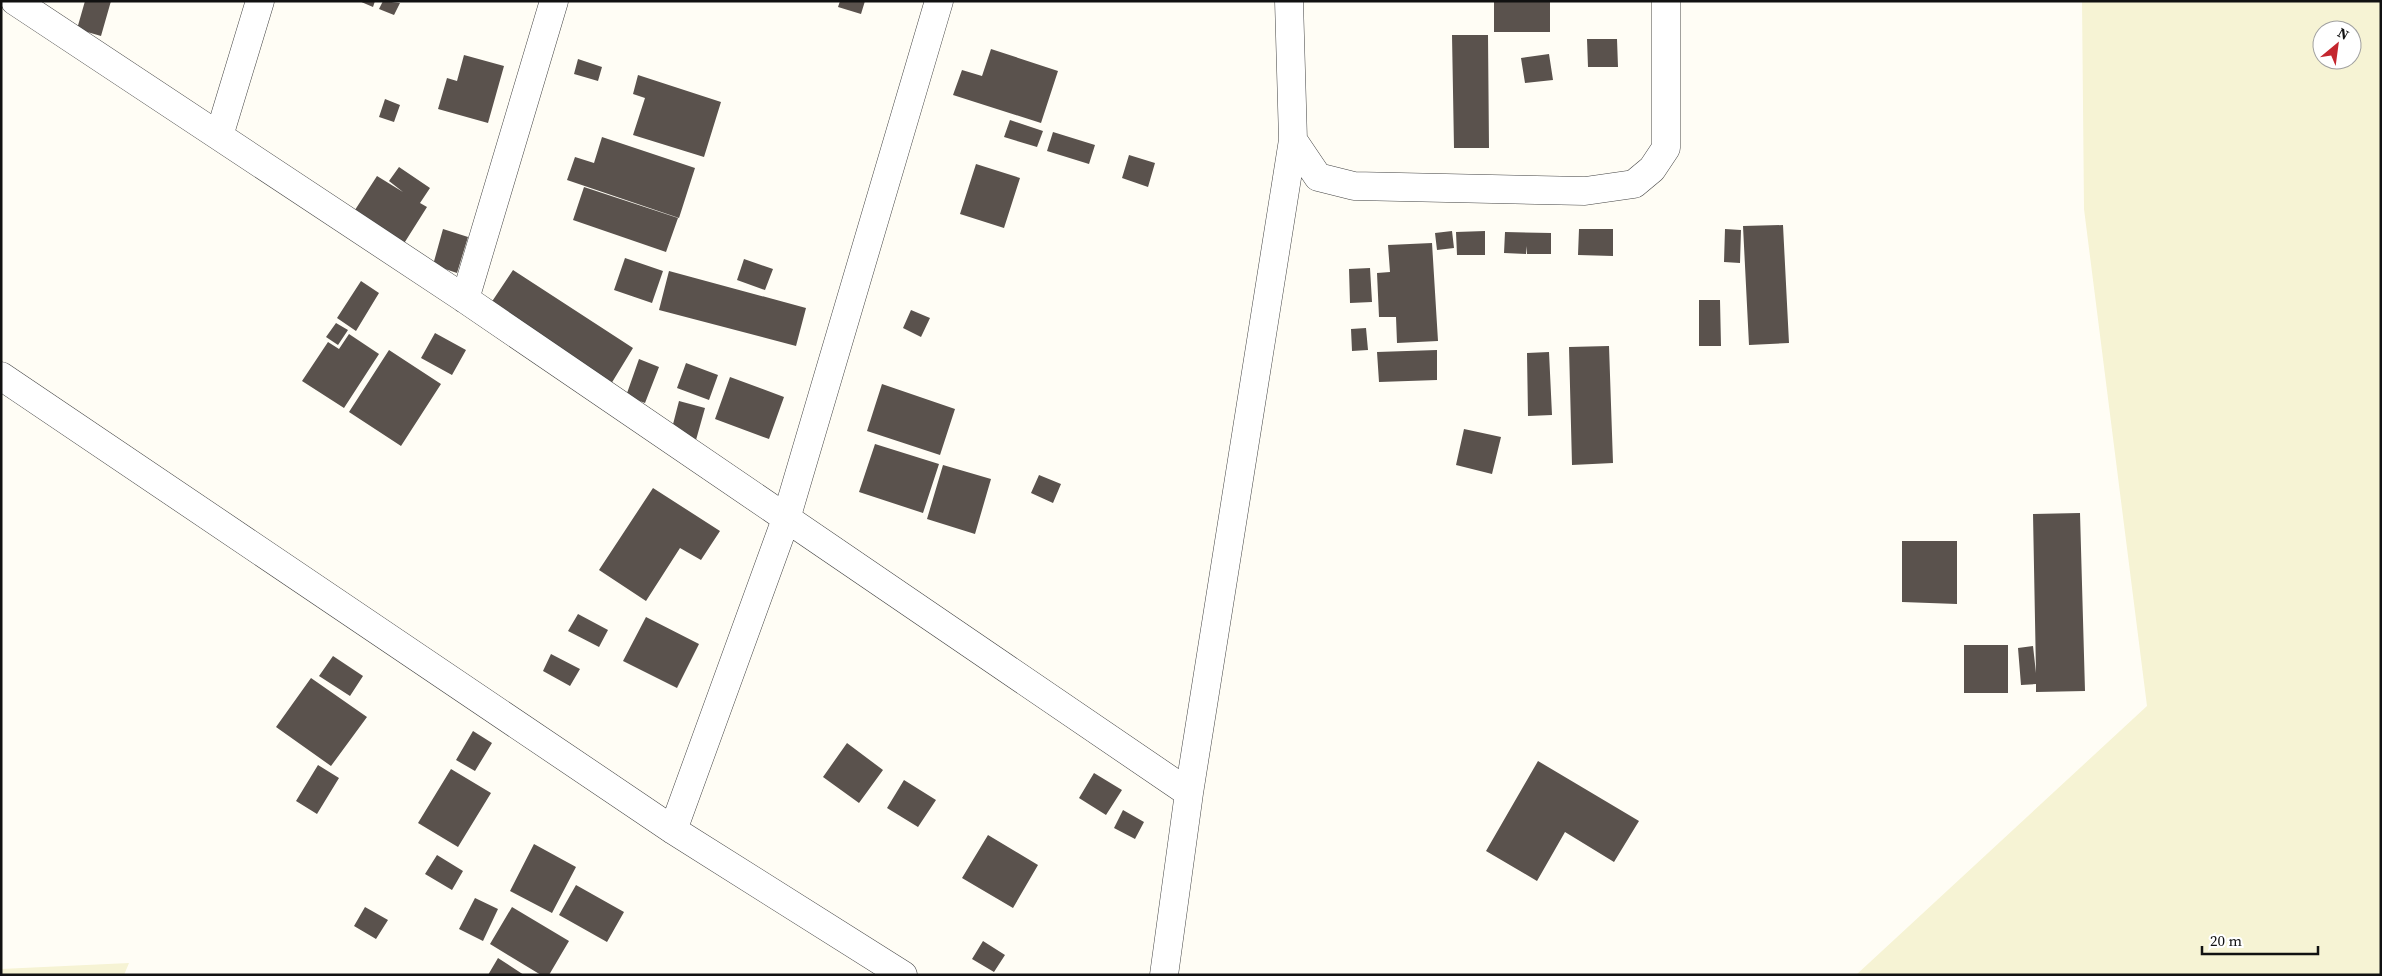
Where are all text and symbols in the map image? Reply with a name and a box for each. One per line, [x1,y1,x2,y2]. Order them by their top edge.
north arrow [2312,20,2362,70]
text: N [2334,22,2353,45]
scale bar [2202,924,2318,956]
text: 20 m [2210,930,2242,951]

